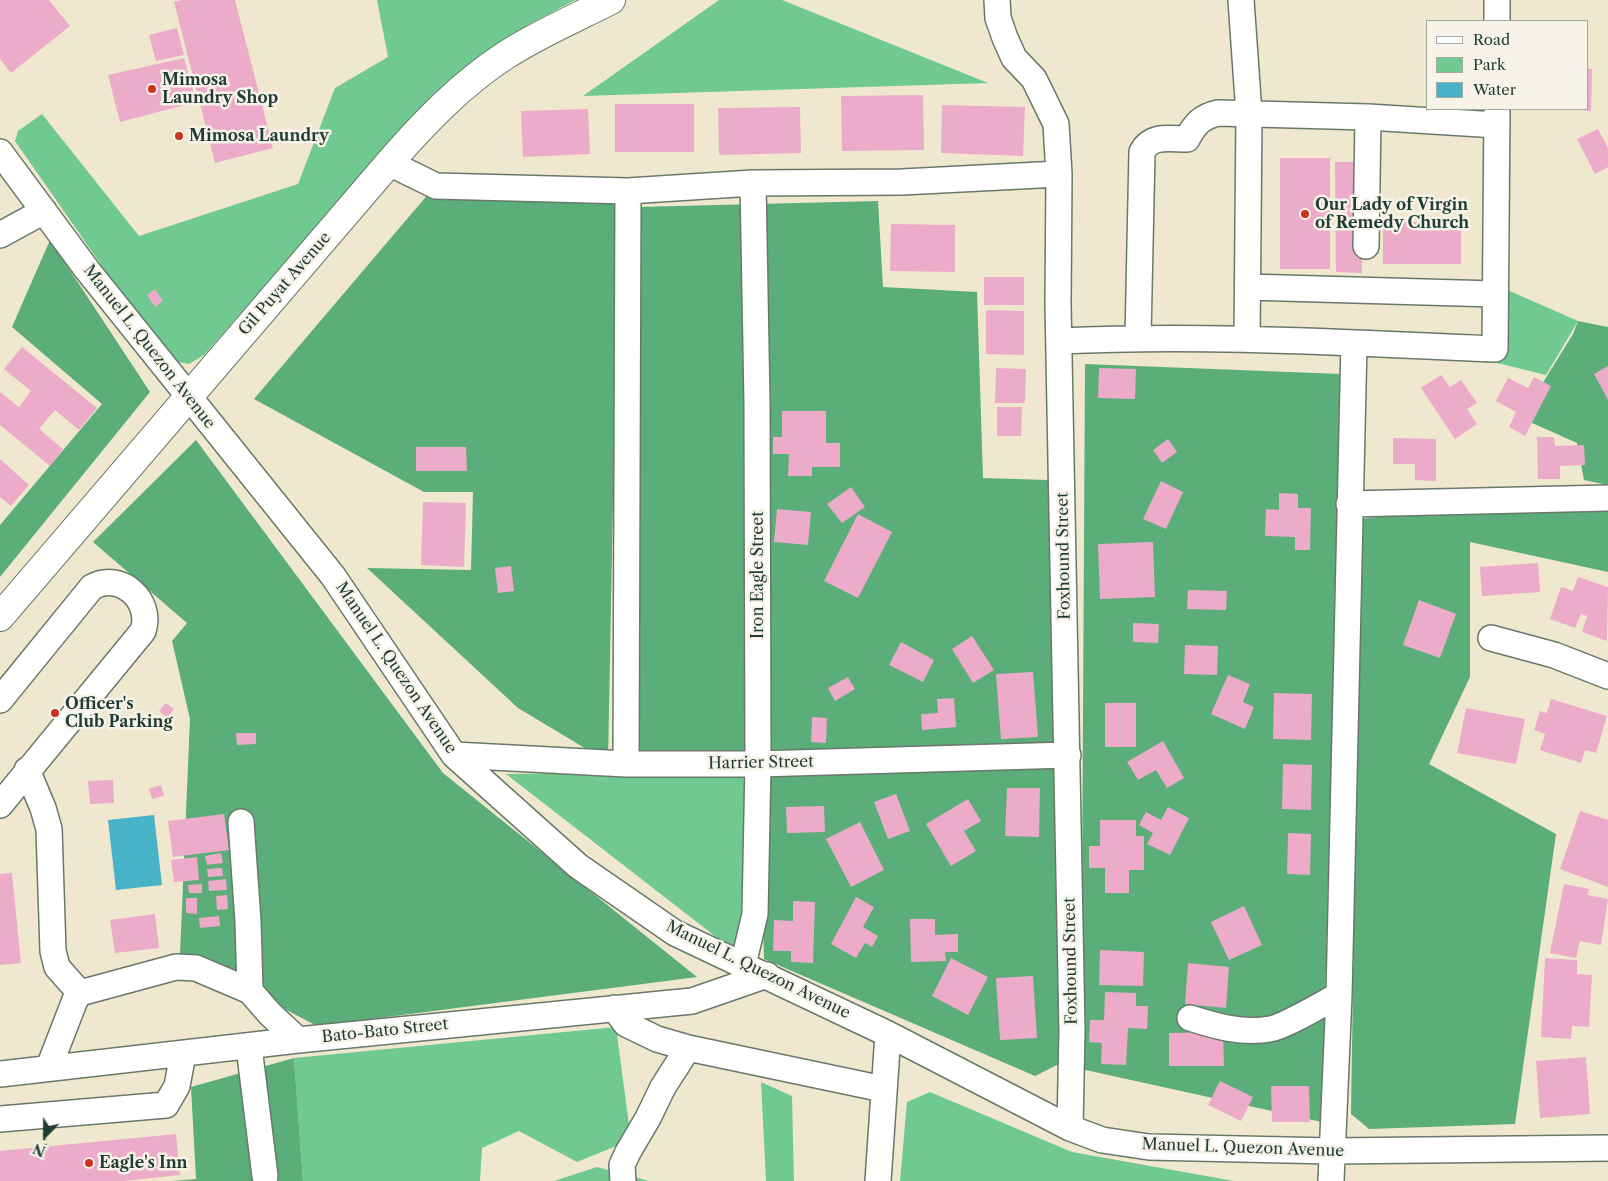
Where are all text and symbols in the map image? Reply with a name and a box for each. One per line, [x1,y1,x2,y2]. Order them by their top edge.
legend [1426,20,1588,110]
text: Road [1473,30,1510,49]
text: Park [1473,55,1506,74]
place label: Mimosa Laundry Shop [162,70,278,108]
text: Water [1473,80,1516,99]
marker: Mimosa Laundry Shop [146,83,158,95]
place label: Mimosa Laundry [189,126,329,146]
marker: Mimosa Laundry [173,130,185,142]
place label: Our Lady of Virgin of Remedy Church [1315,195,1469,233]
marker: Our Lady of Virgin of Remedy Church [1299,208,1311,220]
street label: Gil Puyat Avenue [235,228,335,340]
street label: Manuel L. Quezon Avenue [79,261,219,433]
street label: Foxhound Street [1053,492,1075,620]
street label: Iron Eagle Street [748,511,768,639]
street label: Manuel L. Quezon Avenue [331,579,461,757]
place label: Officer's Club Parking [65,694,173,732]
marker: Officer's Club Parking [49,707,61,719]
street label: Harrier Street [708,752,814,774]
street label: Foxhound Street [1060,897,1082,1025]
street label: Manuel L. Quezon Avenue [663,917,853,1023]
street label: Bato-Bato Street [321,1015,449,1047]
north arrow [20,1111,70,1161]
street label: Manuel L. Quezon Avenue [1141,1135,1345,1161]
text: N [30,1139,48,1161]
place label: Eagle's Inn [99,1153,188,1173]
marker: Eagle's Inn [83,1157,95,1169]

